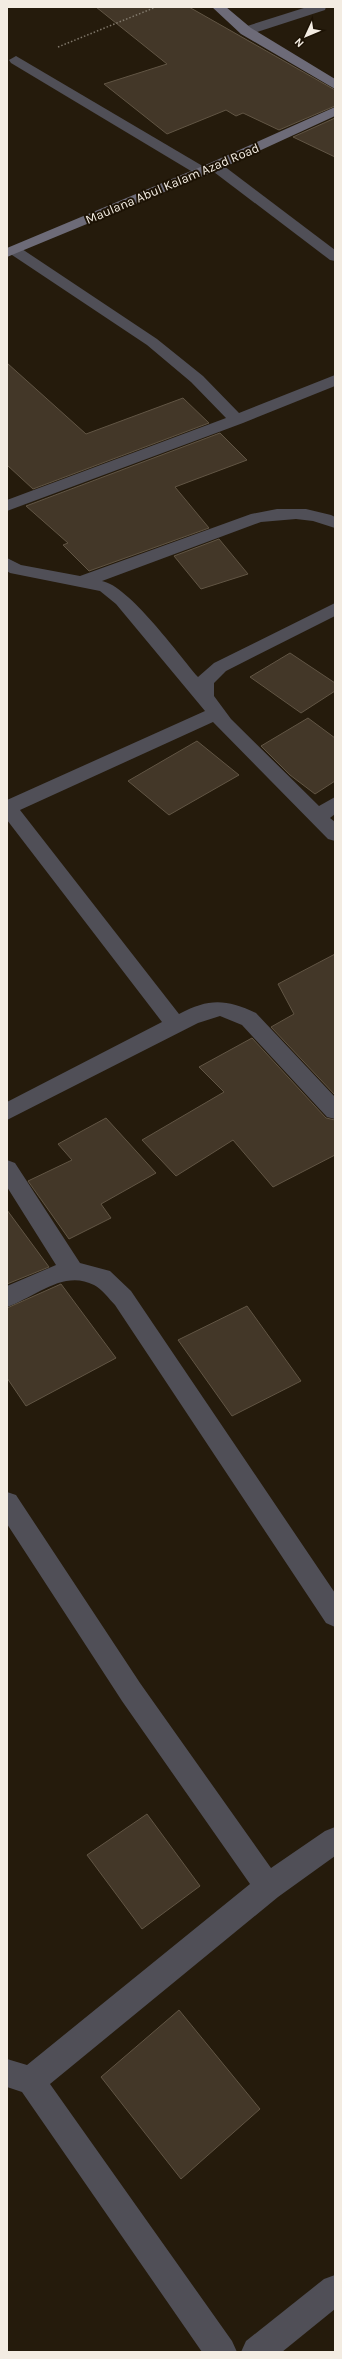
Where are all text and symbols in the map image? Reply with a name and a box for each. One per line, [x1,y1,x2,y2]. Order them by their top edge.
north arrow [286,16,326,56]
text: N [292,35,307,50]
street label: Maulana Abul Kalam Azad Road [83,140,261,227]

